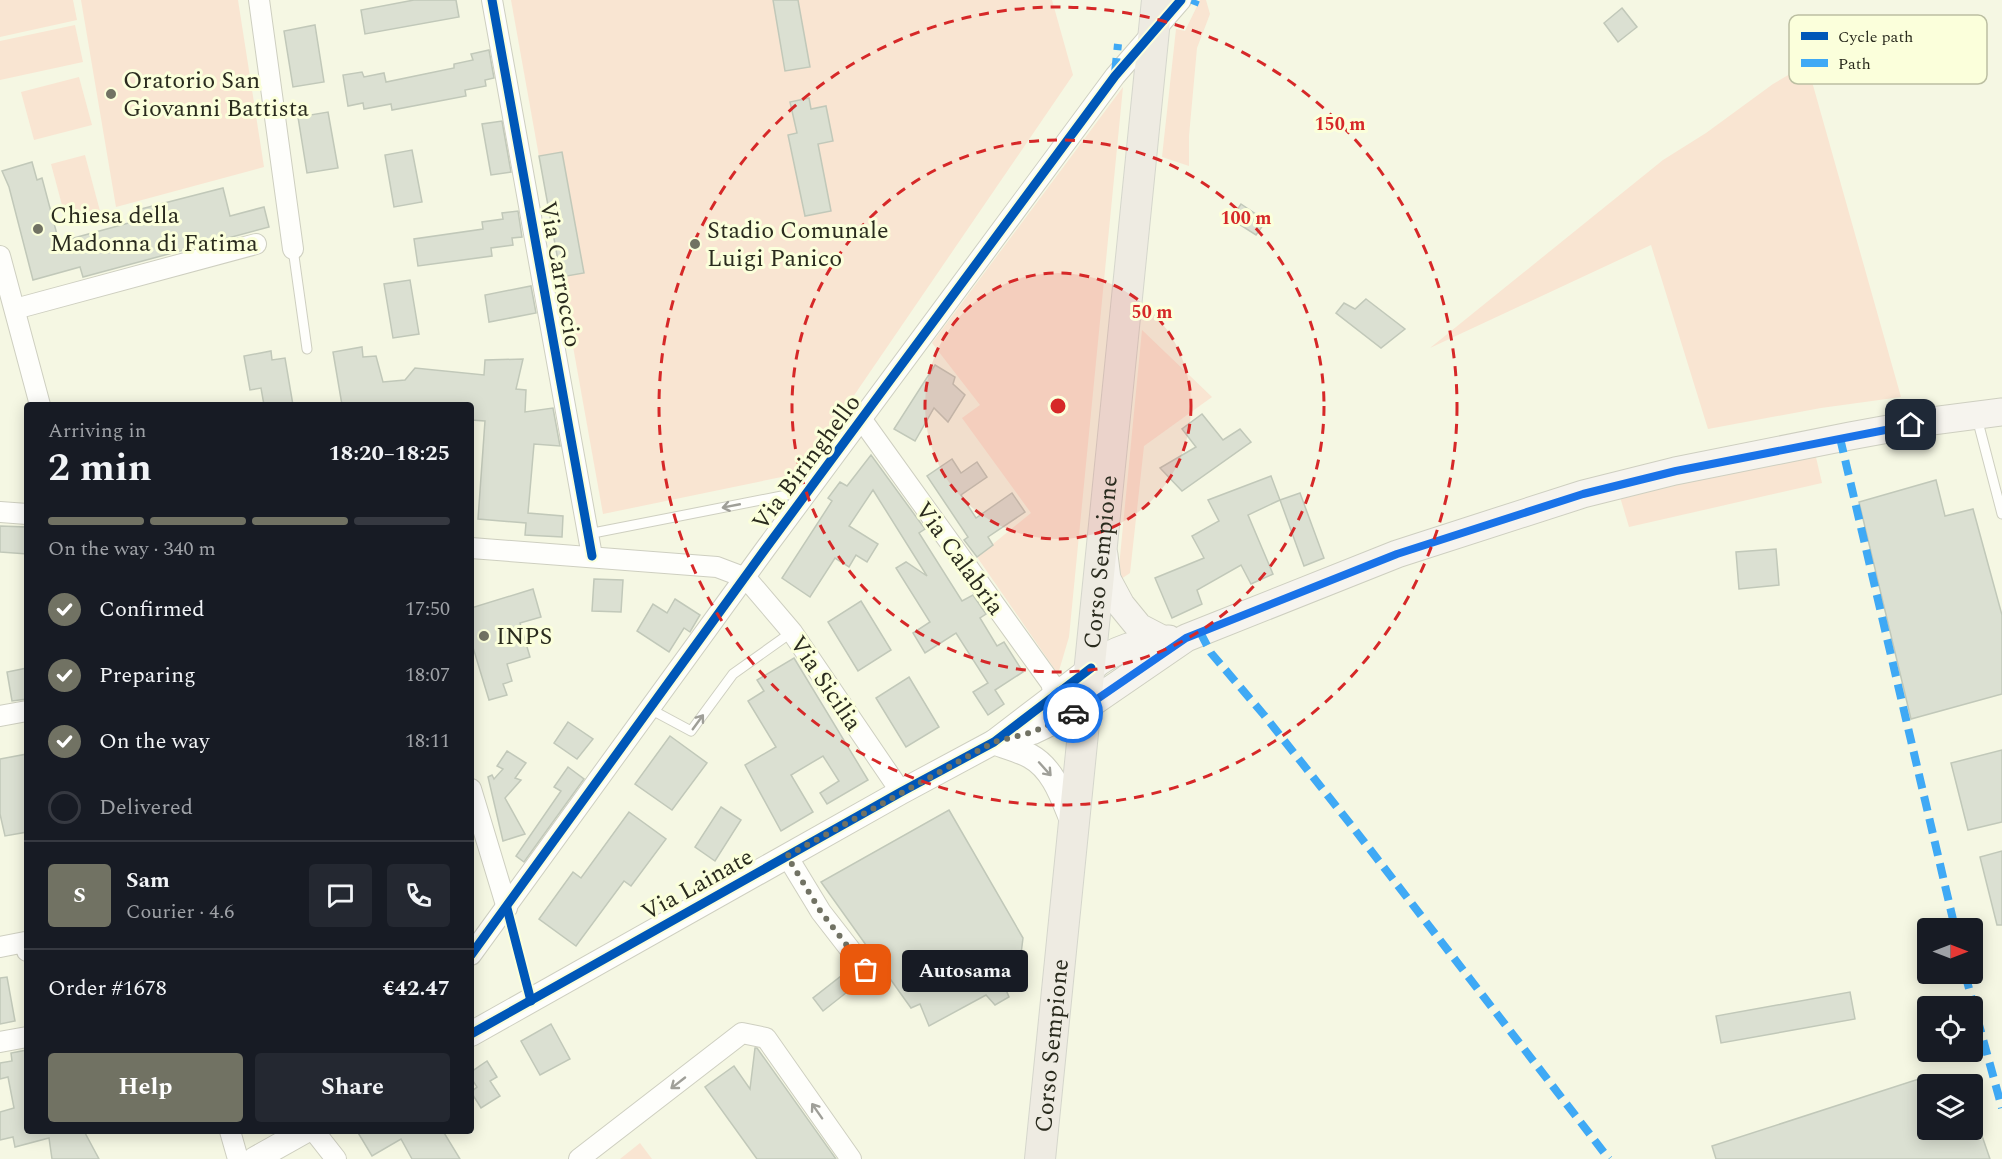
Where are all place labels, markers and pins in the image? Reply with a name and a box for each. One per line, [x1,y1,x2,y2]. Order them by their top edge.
place label: Oratorio San Giovanni Battista [123,63,309,127]
marker: Oratorio San Giovanni Battista [104,87,118,101]
place label: Chiesa della Madonna di Fatima [50,198,258,262]
place label: Stadio Comunale Luigi Panico [707,213,889,277]
marker: Chiesa della Madonna di Fatima [31,222,45,236]
marker: Stadio Comunale Luigi Panico [688,237,702,251]
centre of rings [1048,396,1068,416]
pin [1885,399,1936,450]
place label: INPS [496,619,552,655]
marker: INPS [477,629,491,643]
pin [840,944,891,995]
callout: Autosama [902,949,1028,991]

